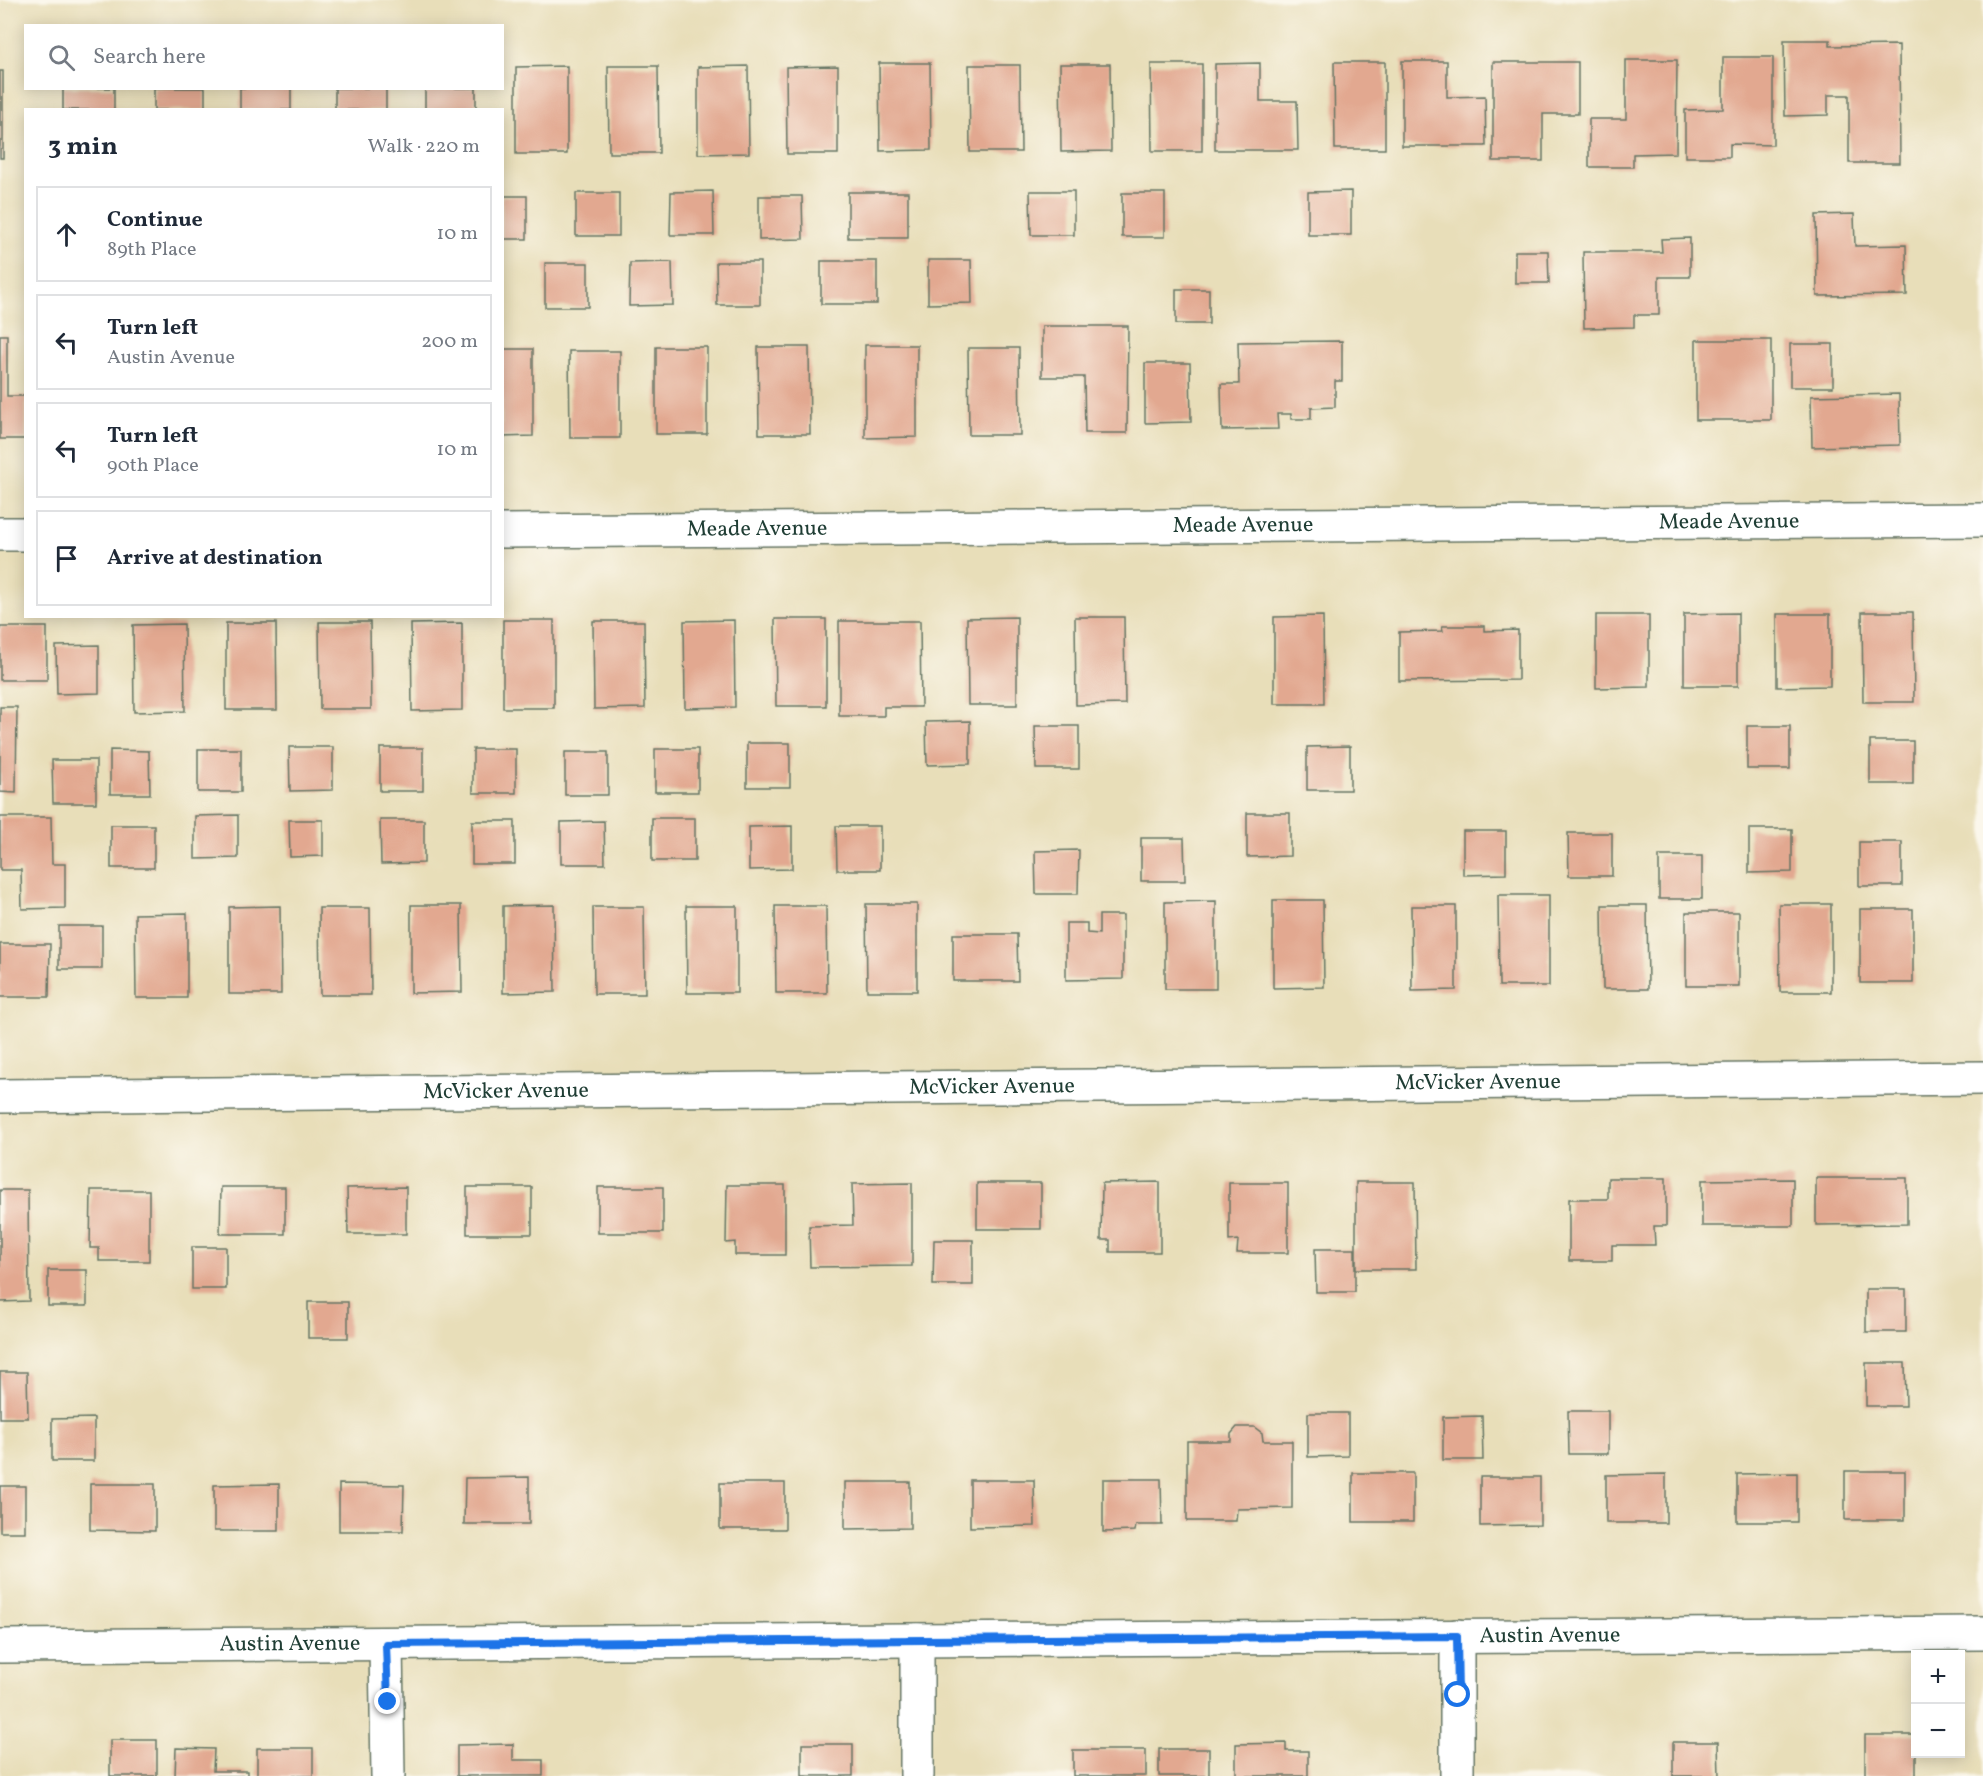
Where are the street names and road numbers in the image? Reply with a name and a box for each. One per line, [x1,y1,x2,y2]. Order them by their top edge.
street label: Meade Avenue [1658,506,1799,538]
street label: Meade Avenue [1172,509,1313,542]
street label: Meade Avenue [687,513,827,545]
street label: McVicker Avenue [1395,1066,1561,1099]
street label: McVicker Avenue [909,1071,1075,1103]
street label: McVicker Avenue [423,1075,589,1108]
street label: Austin Avenue [1479,1620,1620,1652]
street label: Austin Avenue [219,1628,361,1660]

